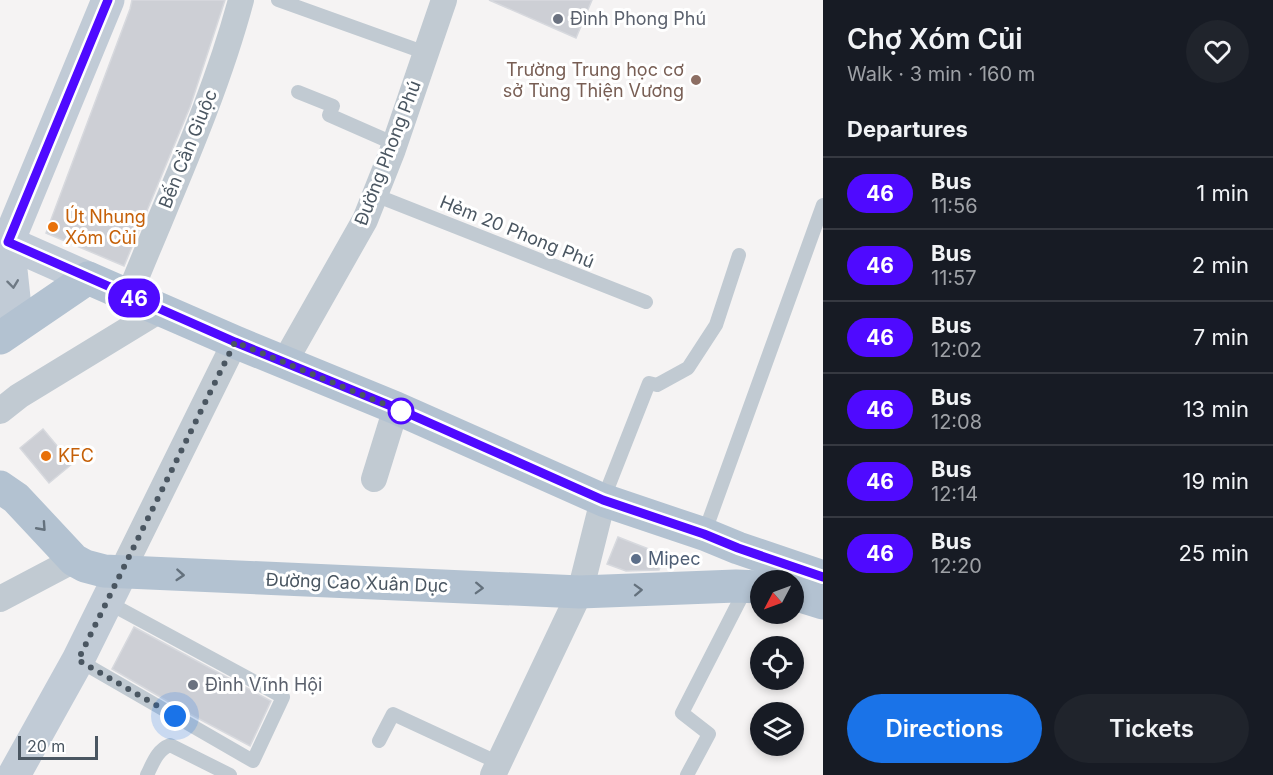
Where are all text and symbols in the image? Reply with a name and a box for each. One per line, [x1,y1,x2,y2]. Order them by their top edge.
place label: Đình Phong Phú [570,8,706,29]
marker: Đình Phong Phú [551,12,565,26]
button: heart [1186,20,1249,83]
text: Chợ Xóm Củi [847,22,1023,56]
place label: Trường Trung học cơ sở Tùng Thiện Vương [503,59,684,101]
text: Walk · 3 min · 160 m [847,62,1035,86]
marker: Trường Trung học cơ sở Tùng Thiện Vương [689,73,703,87]
street label: Đường Phong Phú [350,77,425,228]
street label: Bến Cần Giuộc [154,86,221,211]
text: Departures [847,116,968,142]
text: Bus [931,168,972,194]
text: 1 min [1196,180,1249,206]
text: 46 [866,181,894,206]
street label: Hẻm 20 Phong Phú [437,191,597,272]
text: 11:56 [931,194,978,218]
place label: Út Nhung Xóm Củi [65,205,146,248]
marker: Út Nhung Xóm Củi [46,220,60,234]
text: Bus [931,240,972,266]
text: 2 min [1192,252,1249,278]
text: 46 [866,253,894,278]
text: 11:57 [931,266,977,290]
line badge: 46 [107,278,161,318]
one-way arrow [6,280,18,289]
text: 46 [120,286,148,311]
text: Bus [931,312,972,338]
text: 7 min [1193,324,1249,350]
text: 46 [866,325,894,350]
text: 12:02 [931,338,982,362]
text: Bus [931,384,972,410]
text: 13 min [1183,396,1249,422]
text: 46 [866,397,894,422]
unlabelled marker [388,398,414,424]
text: 12:08 [931,410,982,434]
place label: KFC [58,445,94,466]
marker: KFC [39,449,53,463]
text: Bus [931,456,972,482]
text: 19 min [1183,468,1249,494]
text: 46 [866,469,894,494]
text: 12:14 [931,482,978,506]
one-way arrow [35,520,46,531]
text: Bus [931,528,972,554]
text: 25 min [1178,540,1249,566]
text: 46 [866,541,894,566]
place label: Mipec [648,548,700,569]
marker: Mipec [629,552,643,566]
text: 12:20 [931,554,982,578]
one-way arrow [176,568,185,581]
street label: Đường Cao Xuân Dục [265,569,449,596]
north arrow [750,570,804,624]
map controls [750,570,804,756]
one-way arrow [474,582,483,594]
one-way arrow [634,584,643,597]
button: locate [750,636,804,690]
place label: Đình Vĩnh Hội [205,674,322,695]
marker: Đình Vĩnh Hội [186,678,200,692]
button: Directions [847,694,1042,763]
button: Tickets [1054,694,1249,763]
your location [160,701,190,731]
button: layers [750,702,804,756]
scale bar [18,733,98,760]
text: 20 m [27,736,65,756]

